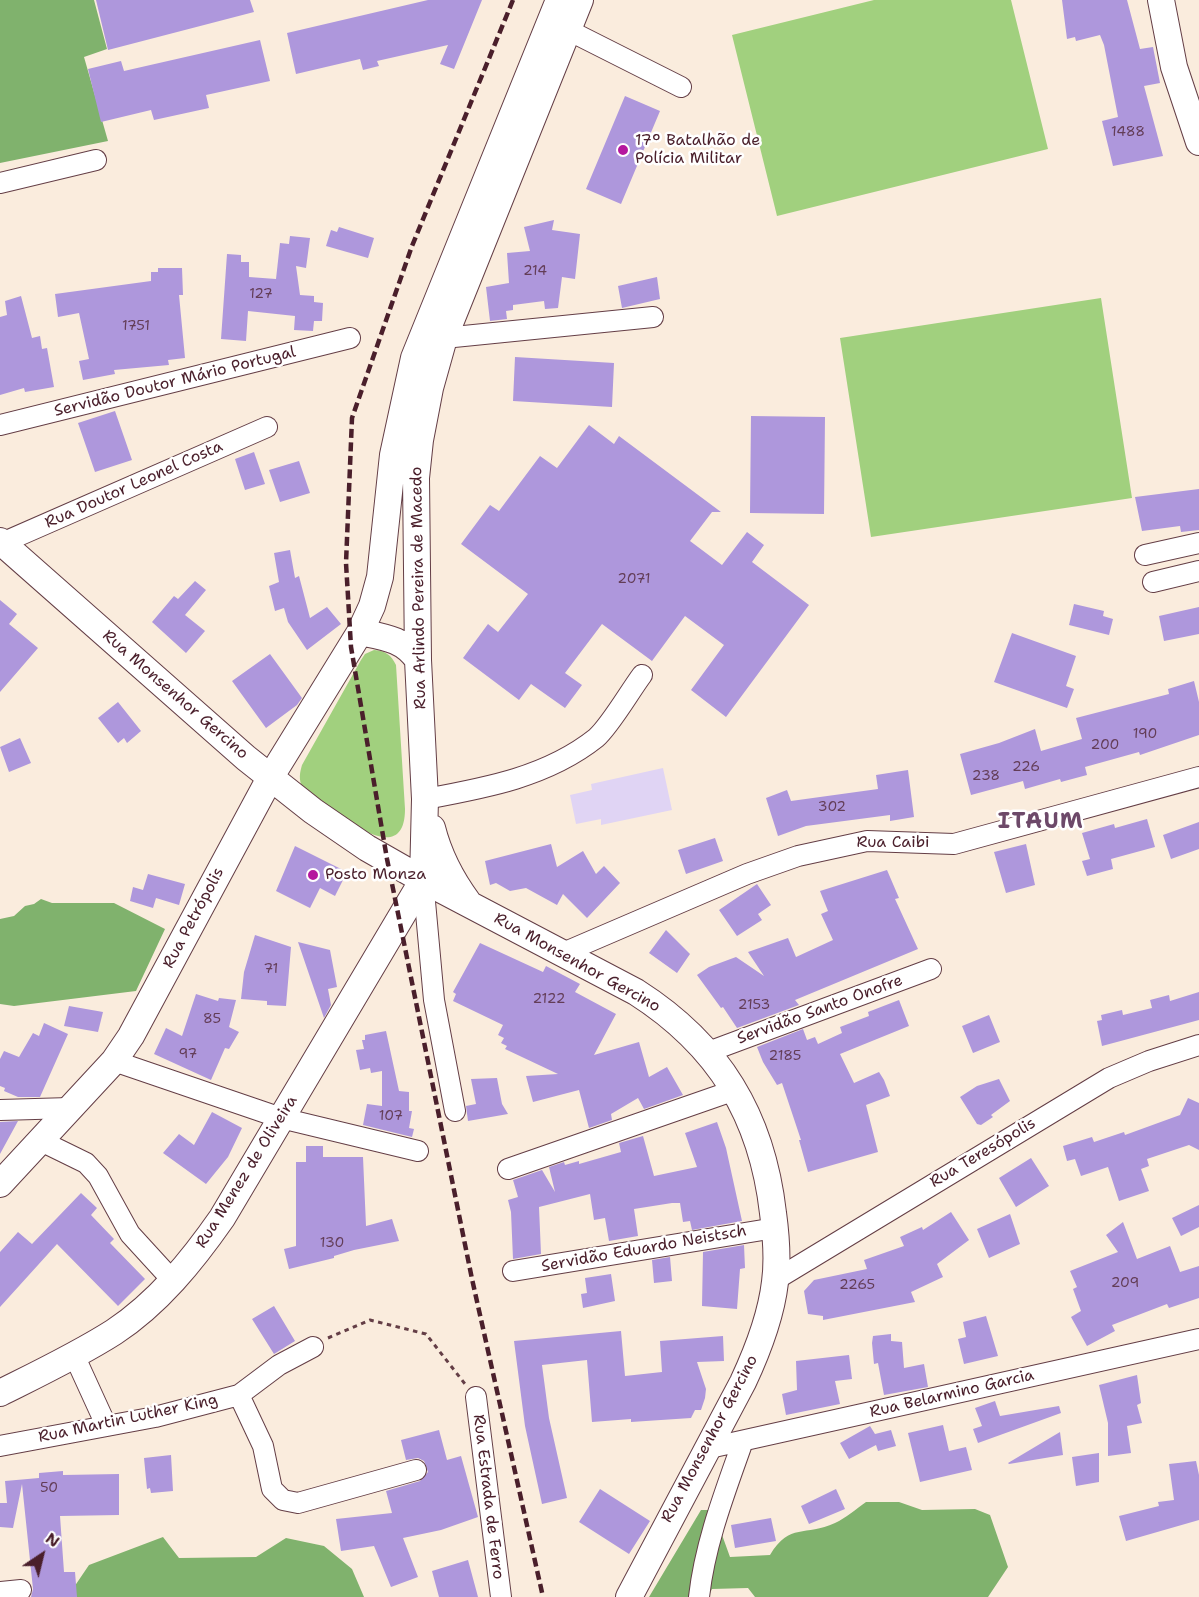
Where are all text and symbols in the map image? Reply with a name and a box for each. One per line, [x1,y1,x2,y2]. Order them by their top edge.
house number: 1488 [1111,124,1145,140]
place label: 17º Batalhão de Polícia Militar [635,131,760,169]
marker: 17º Batalhão de Polícia Militar [616,143,630,157]
house number: 214 [523,263,547,279]
house number: 127 [249,286,273,302]
house number: 1751 [122,318,150,334]
street label: Servidão Doutor Mário Portugal [52,343,298,421]
street label: Rua Doutor Leonel Costa [42,437,226,533]
street label: Rua Arlindo Pereira de Macedo [407,467,431,709]
house number: 2071 [617,571,651,587]
street label: Rua Monsenhor Gercino [98,626,252,764]
house number: 190 [1133,726,1157,742]
house number: 200 [1091,737,1119,753]
house number: 226 [1012,759,1040,775]
house number: 238 [972,768,1000,784]
house number: 302 [818,799,846,815]
district label: ITAUM [998,809,1084,835]
street label: Rua Caibi [857,833,929,853]
street label: Rua Petrópolis [159,864,229,972]
place label: Posto Monza [325,865,426,885]
marker: Posto Monza [306,868,320,882]
street label: Rua Monsenhor Gercino [490,909,664,1017]
house number: 71 [264,961,278,977]
street label: Servidão Santo Onofre [735,971,905,1049]
house number: 2122 [532,991,566,1007]
house number: 2153 [738,997,770,1013]
house number: 85 [203,1011,221,1027]
house number: 97 [179,1046,197,1062]
house number: 2185 [769,1048,801,1064]
street label: Rua Menez de Oliveira [192,1092,302,1252]
house number: 107 [379,1108,403,1124]
street label: Rua Teresópolis [927,1114,1039,1192]
street label: Servidão Eduardo Neistsch [540,1221,748,1277]
house number: 130 [320,1235,344,1251]
house number: 209 [1111,1275,1139,1291]
house number: 2265 [839,1277,875,1293]
street label: Rua Monsenhor Gercino [658,1352,762,1526]
street label: Rua Belarmino Garcia [868,1366,1036,1422]
street label: Rua Martin Luther King [37,1391,219,1447]
street label: Rua Estrada de Ferro [468,1413,508,1581]
house number: 50 [40,1480,58,1496]
north arrow [12,1525,72,1585]
text: N [41,1528,64,1552]

